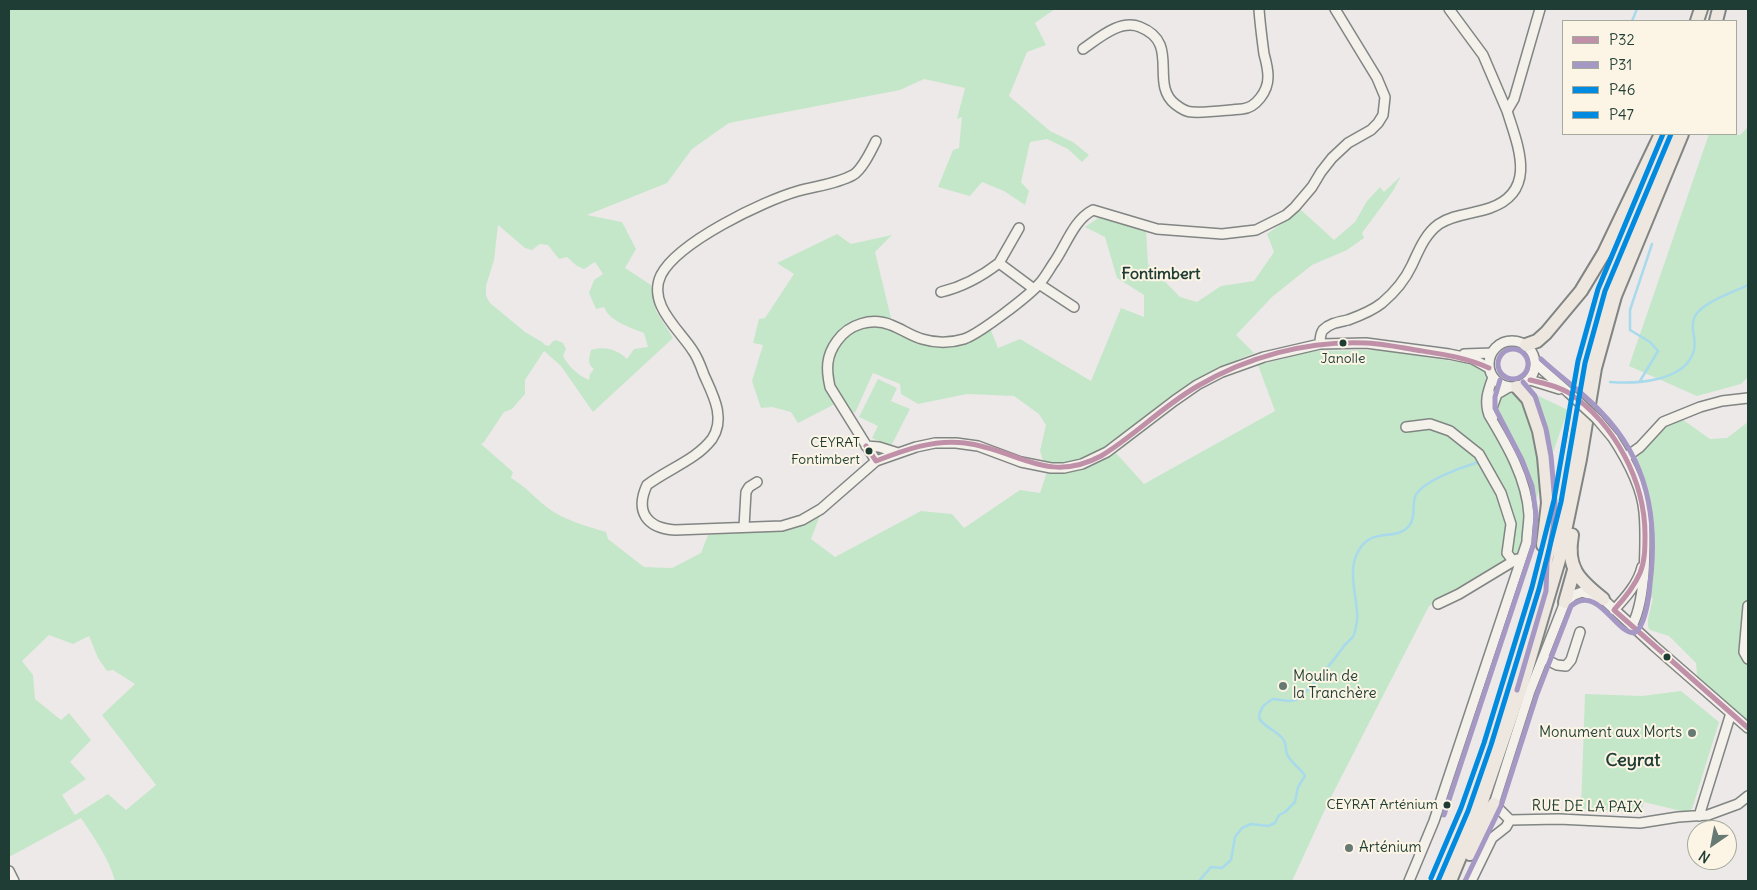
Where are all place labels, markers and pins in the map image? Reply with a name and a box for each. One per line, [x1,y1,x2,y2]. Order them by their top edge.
marker: Janolle [1338,338,1348,348]
place label: Janolle [1321,351,1365,367]
place label: CEYRAT Fontimbert [791,435,860,468]
marker: CEYRAT Fontimbert [864,446,874,456]
unlabelled marker [1662,652,1672,662]
place label: Moulin de la Tranchère [1293,668,1377,703]
marker: Moulin de la Tranchère [1277,680,1289,692]
place label: Monument aux Morts [1539,724,1682,742]
marker: Monument aux Morts [1686,727,1698,739]
place label: CEYRAT Arténium [1327,797,1438,813]
marker: CEYRAT Arténium [1442,800,1452,810]
place label: Arténium [1359,839,1422,857]
marker: Arténium [1343,842,1355,854]

